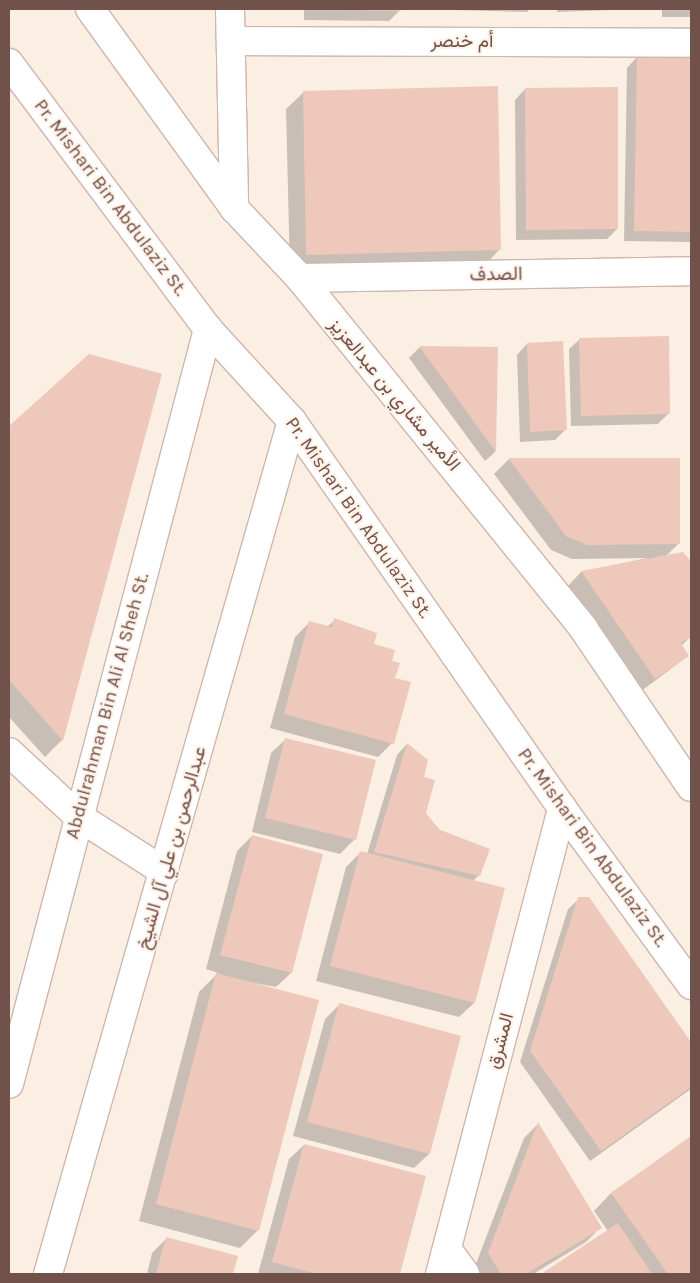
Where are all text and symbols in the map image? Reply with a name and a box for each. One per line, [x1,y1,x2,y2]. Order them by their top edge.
street label: أم خنصر [430,31,494,53]
street label: Pr. Mishari Bin Abdulaziz St. [29,95,191,301]
street label: الصدف [469,263,523,287]
street label: الأمير مشاري بن عبدالعزيز [323,314,465,476]
street label: Pr. Mishari Bin Abdulaziz St. [280,413,436,623]
street label: Abdulrahman Bin Ali Al Sheh St. [61,570,155,842]
street label: عبدالرحمن بن علي آل الشيخ [132,744,212,952]
street label: Pr. Mishari Bin Abdulaziz St. [512,744,672,952]
street label: المشرق [483,1011,519,1071]

